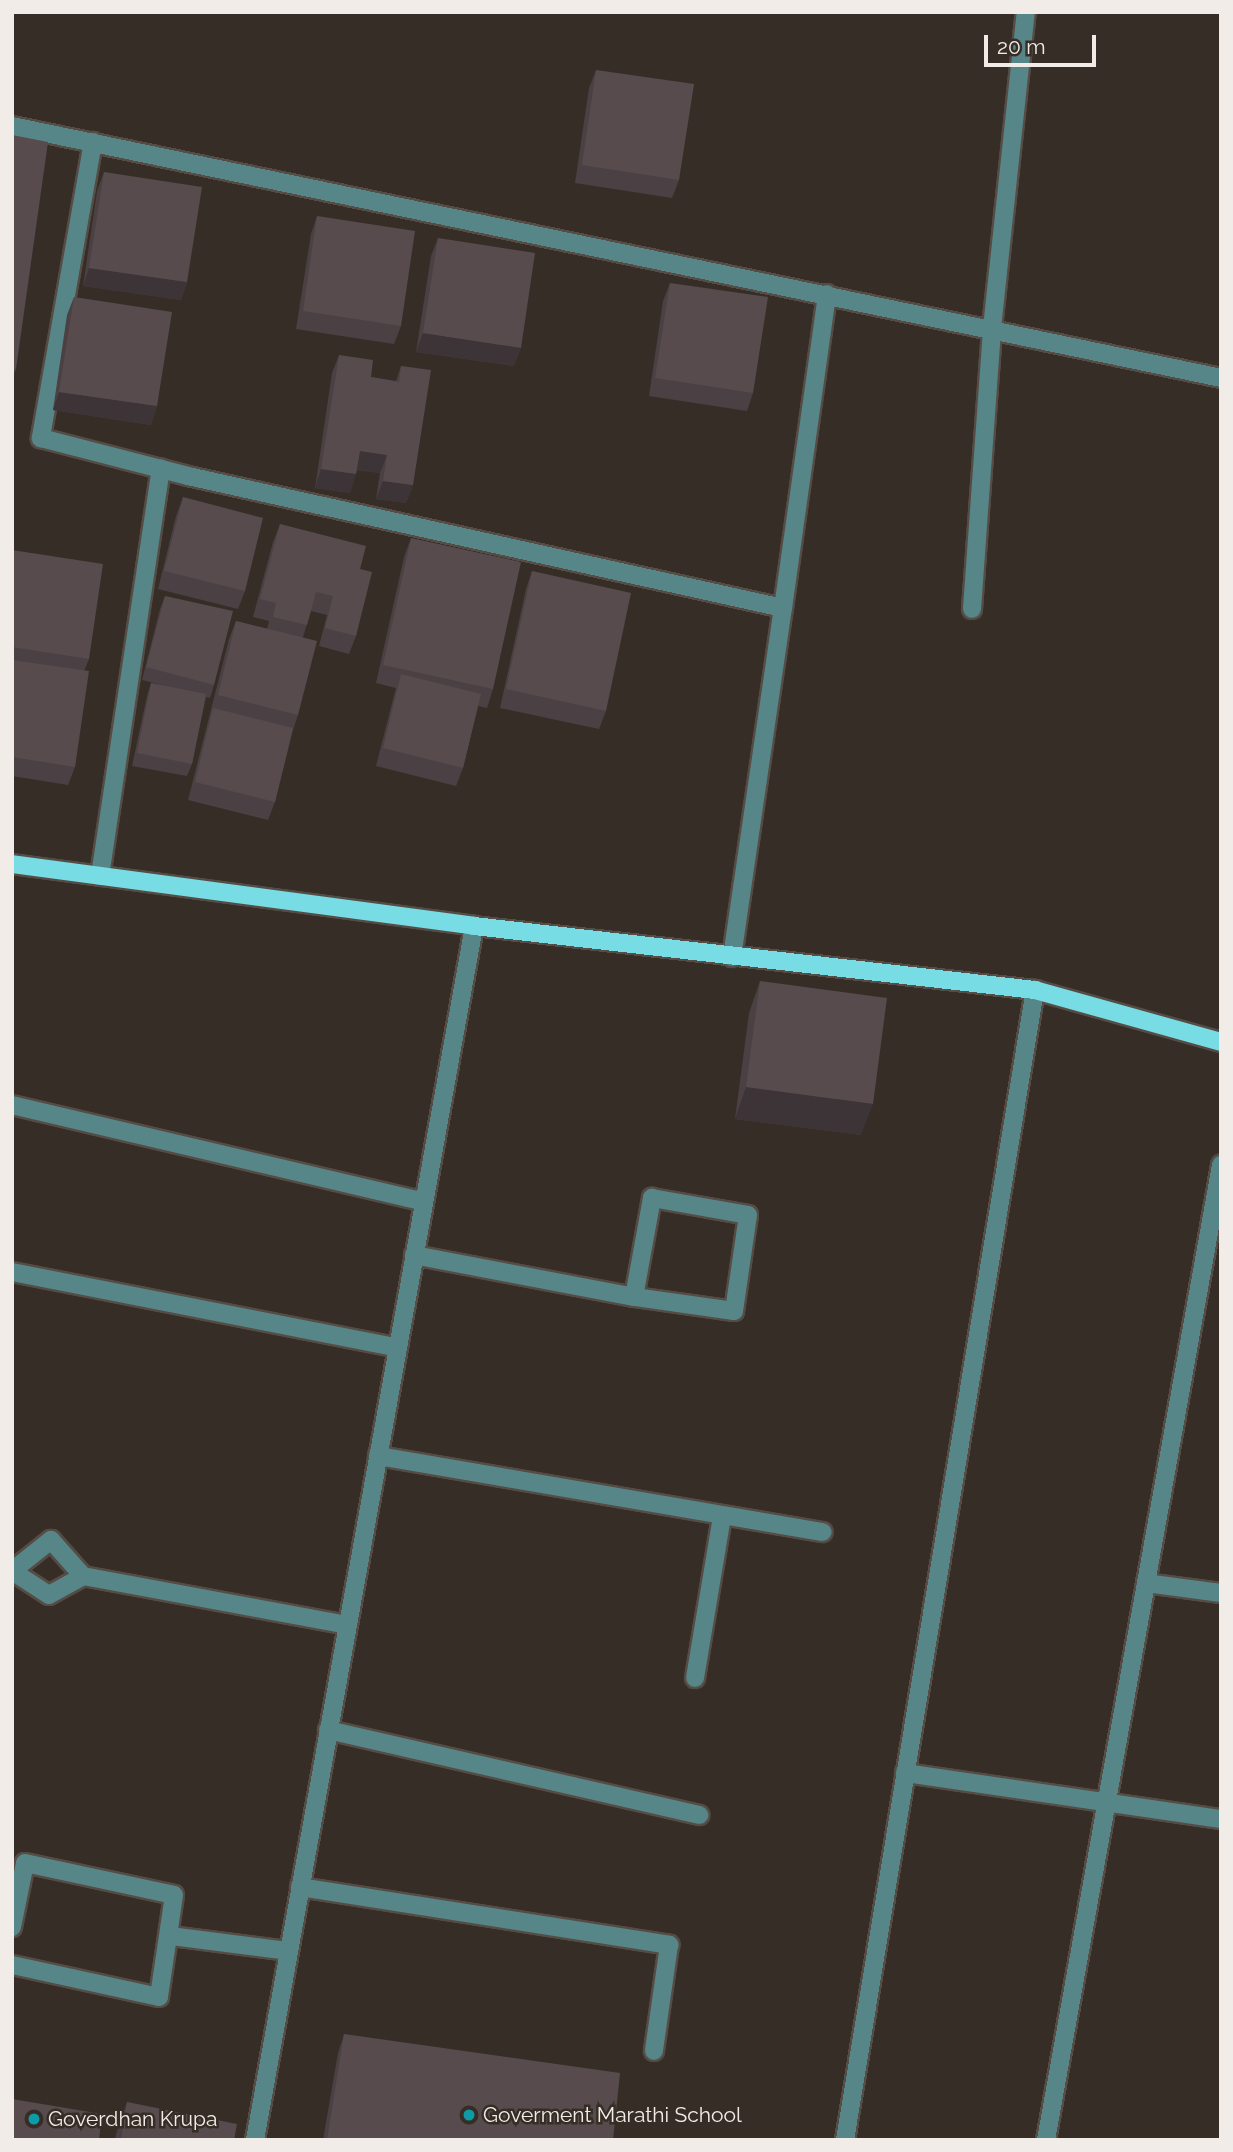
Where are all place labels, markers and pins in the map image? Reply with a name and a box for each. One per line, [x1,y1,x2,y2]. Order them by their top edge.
place label: Goverment Marathi School [483,2102,742,2128]
place label: Goverdhan Krupa [48,2106,217,2132]
marker: Goverment Marathi School [461,2107,477,2123]
marker: Goverdhan Krupa [26,2111,42,2127]

